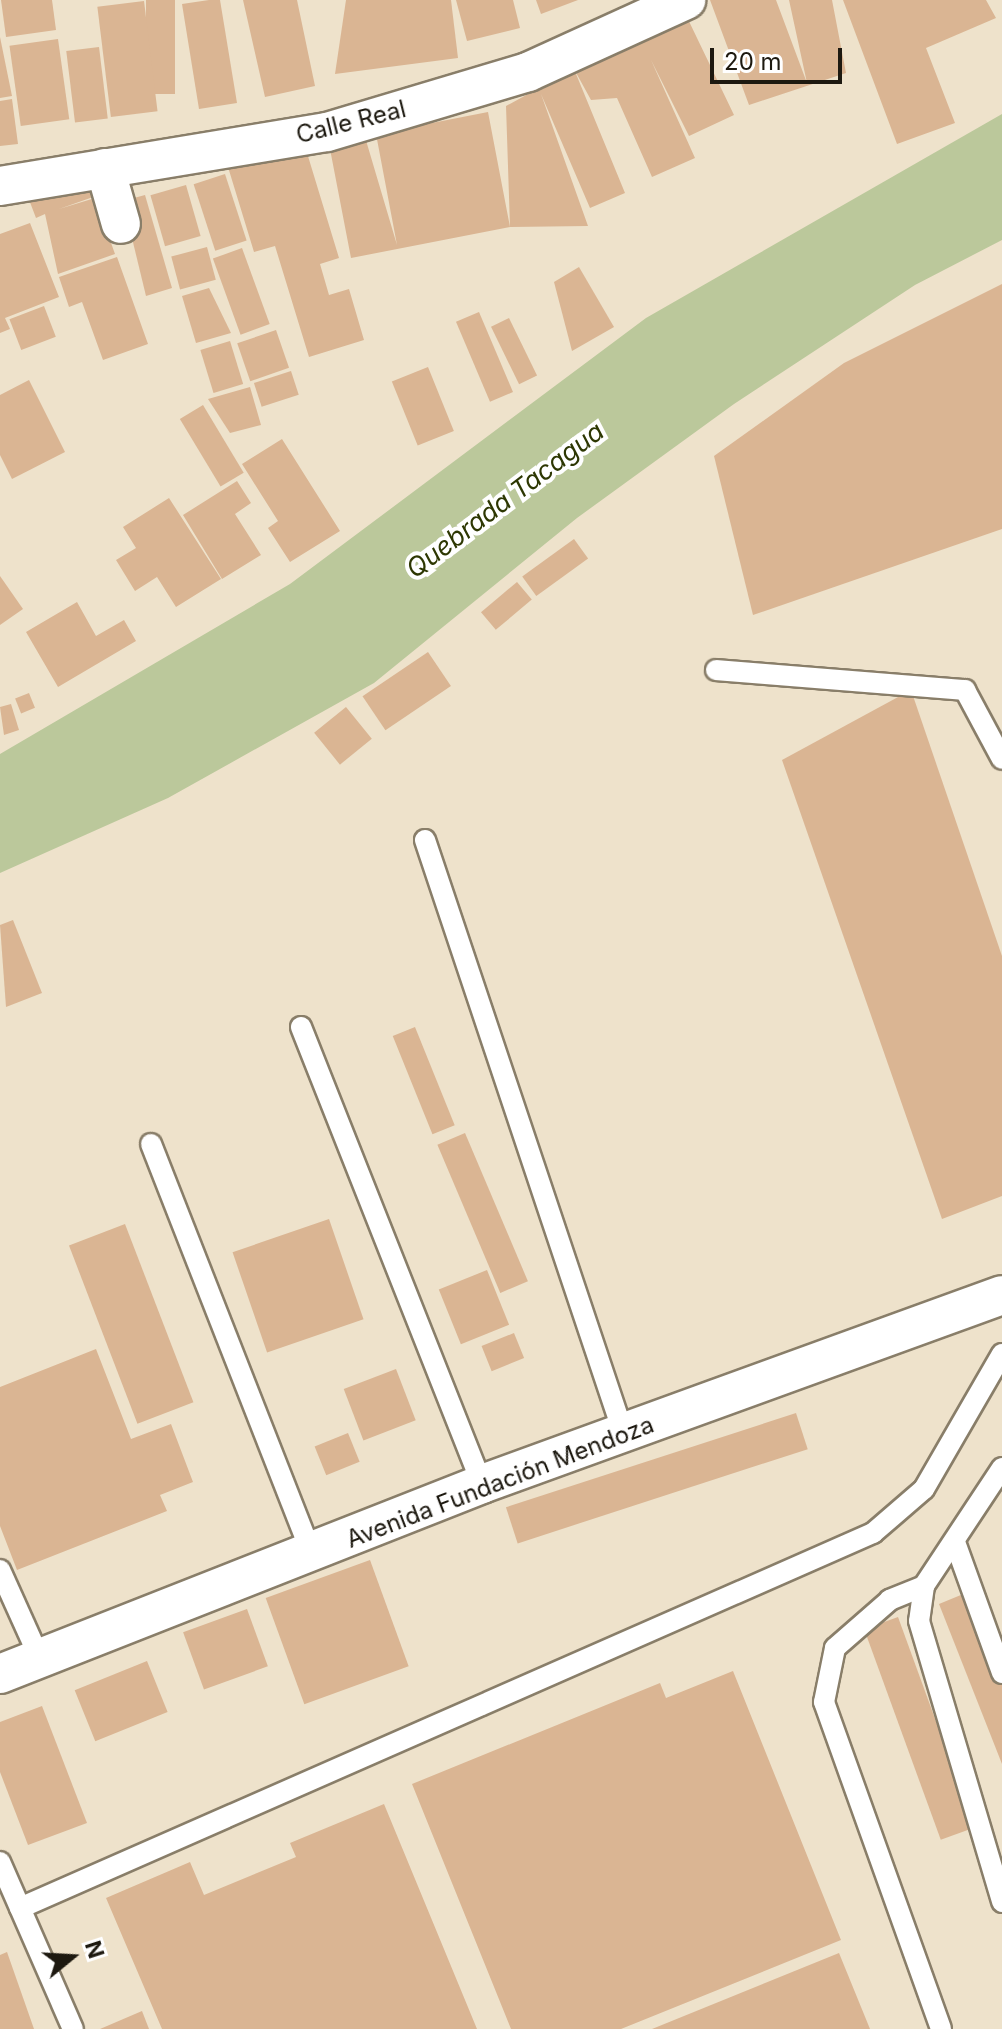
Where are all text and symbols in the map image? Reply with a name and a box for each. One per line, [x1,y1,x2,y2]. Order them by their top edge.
scale bar [714,32,846,82]
text: 20 m [724,47,782,76]
street label: Calle Real [293,94,409,150]
water label: Quebrada Tacagua [400,415,610,585]
street label: Avenida Fundación Mendoza [342,1410,658,1554]
north arrow [32,1917,112,1997]
text: N [80,1938,110,1962]

